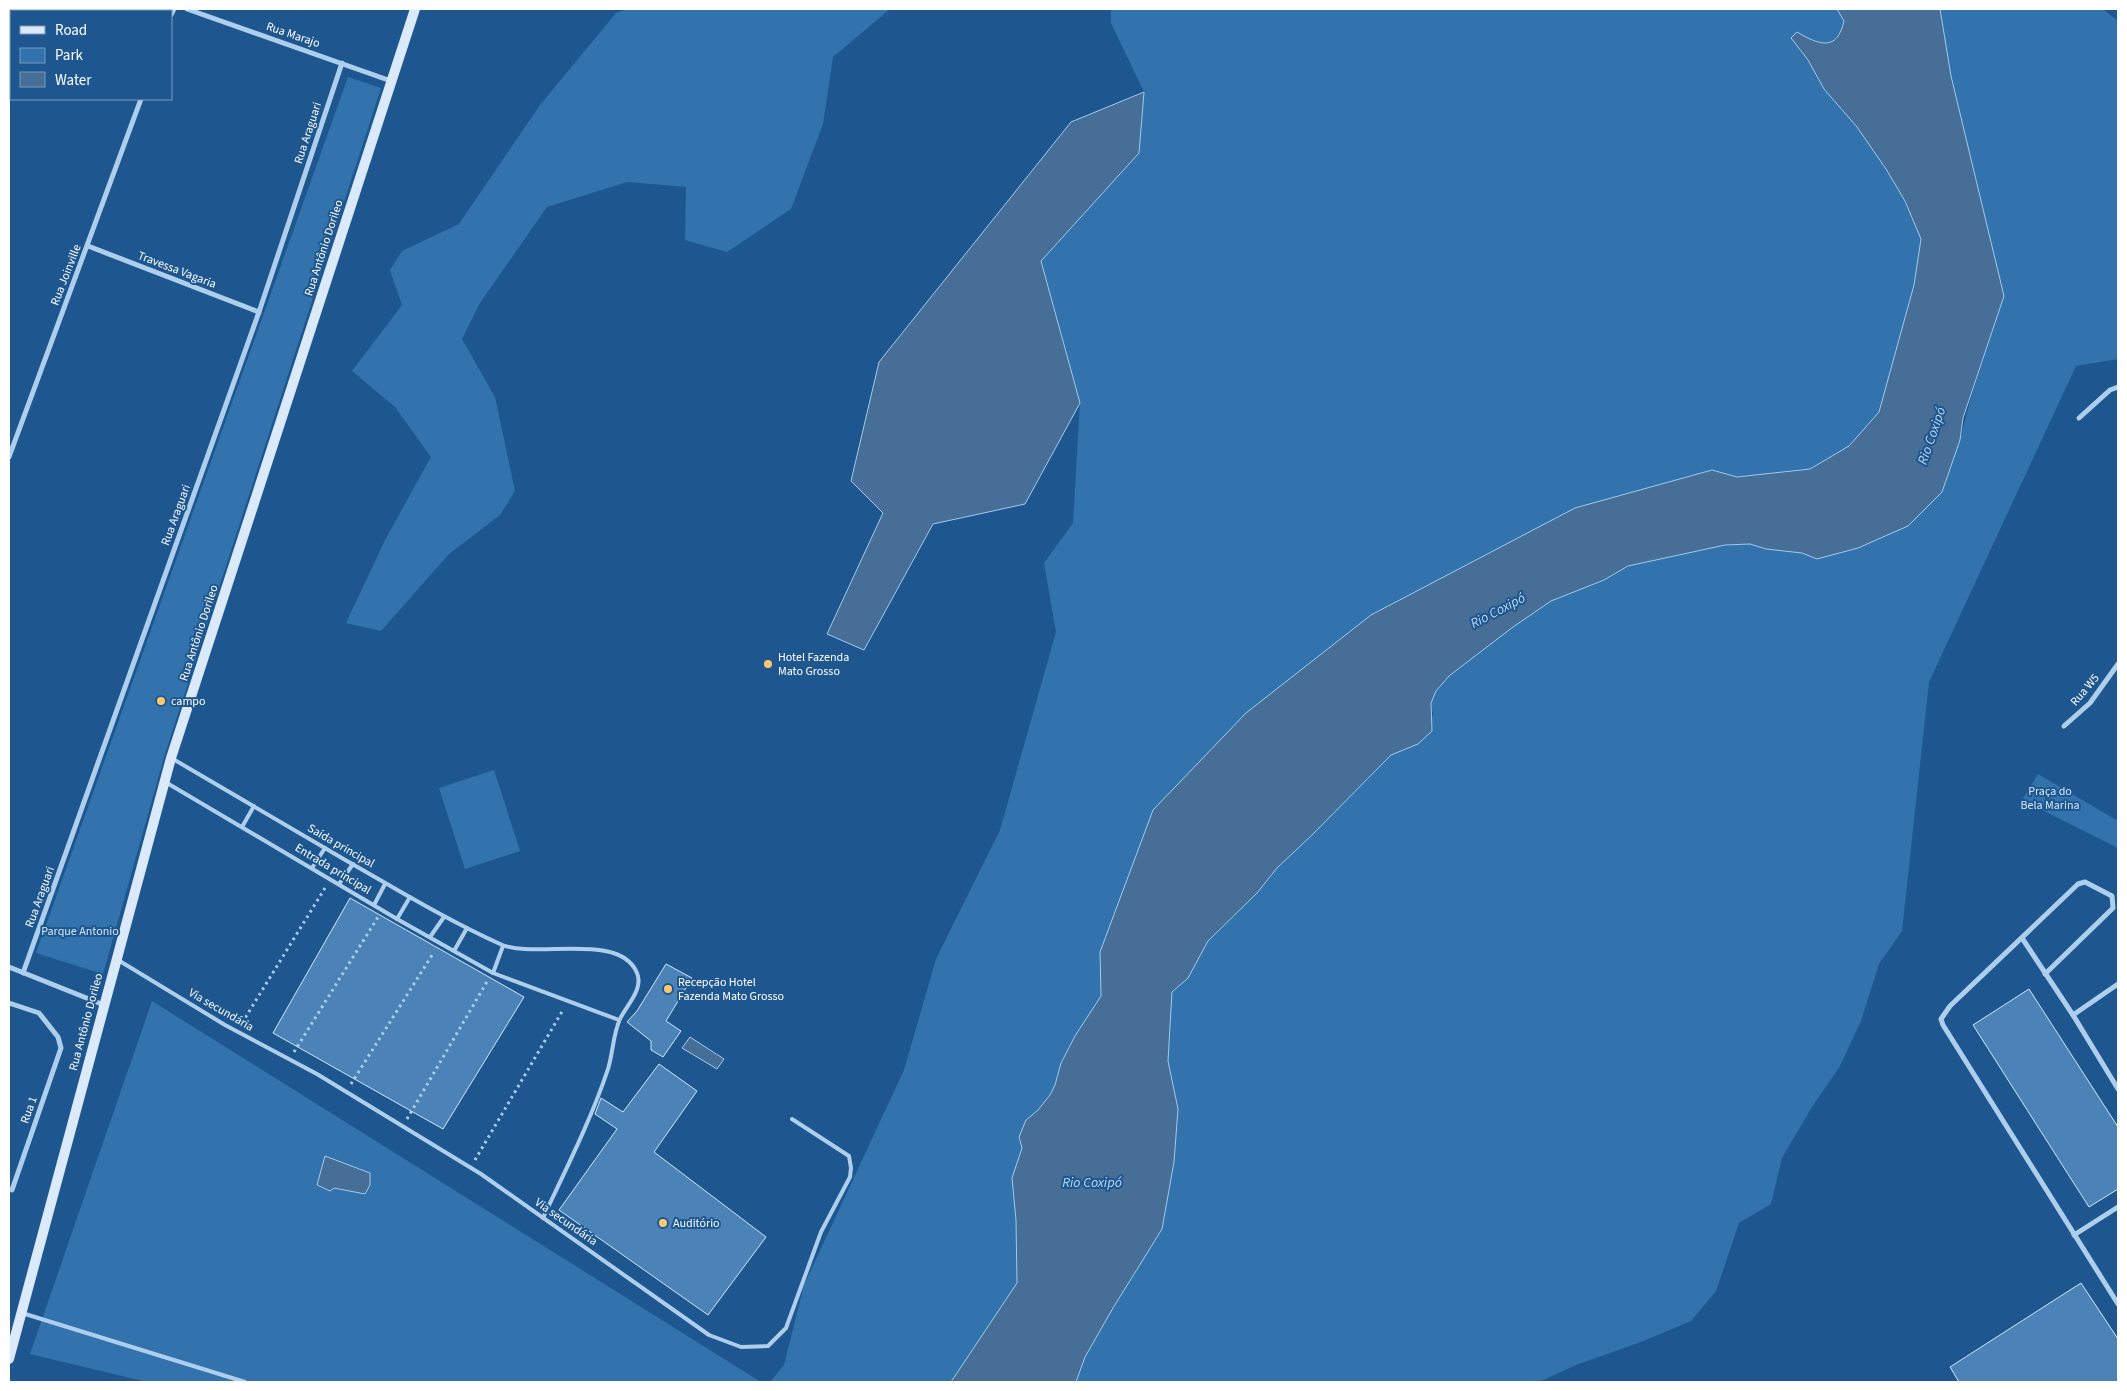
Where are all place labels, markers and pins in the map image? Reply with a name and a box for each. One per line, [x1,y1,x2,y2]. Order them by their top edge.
place label: Hotel Fazenda Mato Grosso [778,649,849,680]
marker: Hotel Fazenda Mato Grosso [762,658,774,670]
place label: campo [171,693,206,710]
marker: campo [155,695,167,707]
place label: Recepção Hotel Fazenda Mato Grosso [678,974,784,1005]
marker: Recepção Hotel Fazenda Mato Grosso [662,983,674,995]
place label: Auditório [673,1215,720,1232]
marker: Auditório [657,1217,669,1229]

